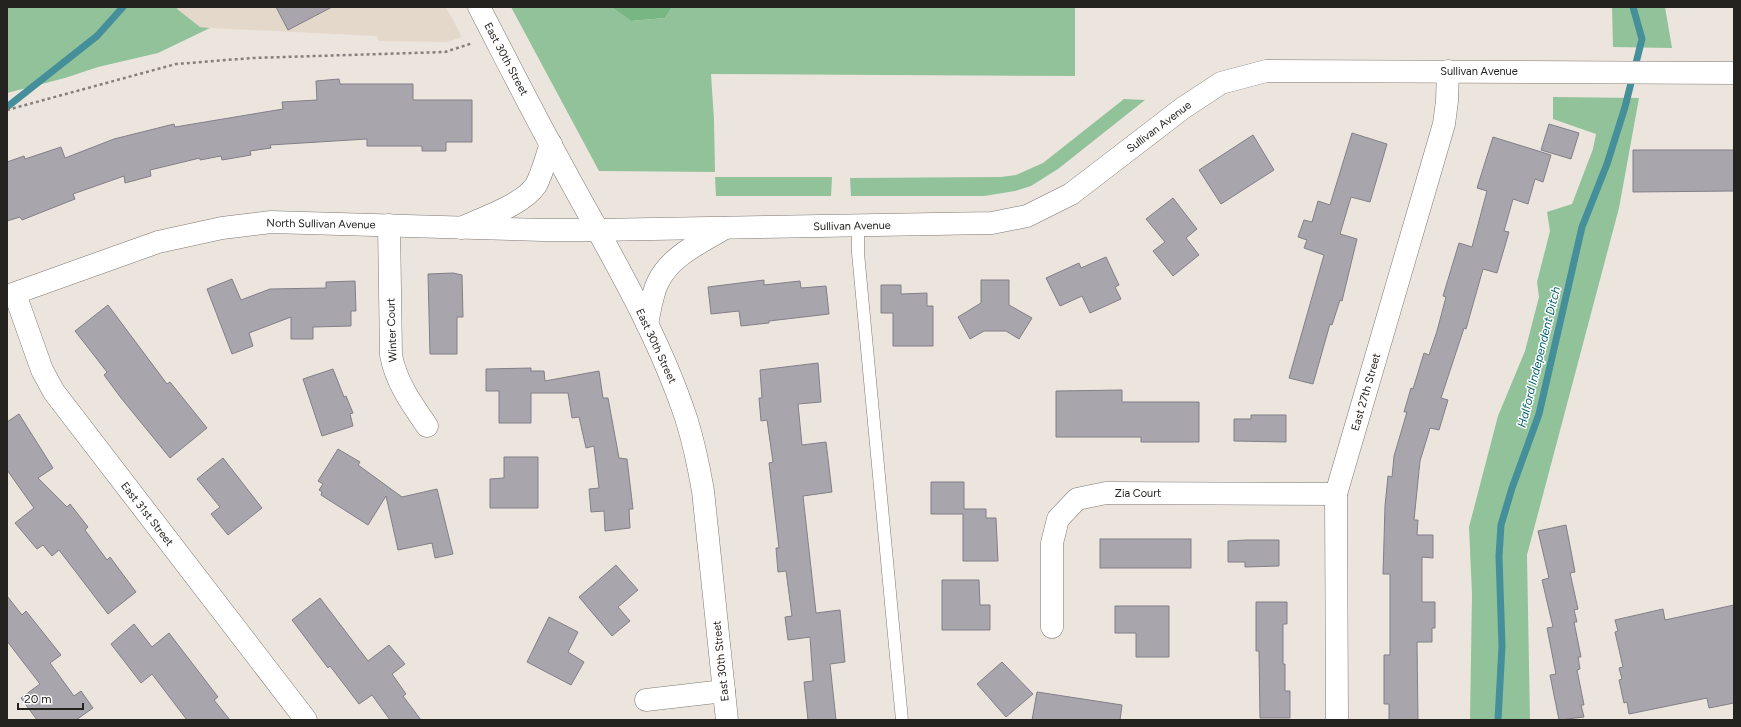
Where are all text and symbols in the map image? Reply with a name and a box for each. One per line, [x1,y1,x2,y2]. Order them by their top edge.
street label: East 30th Street [481,20,531,98]
street label: Sullivan Avenue [1440,65,1518,78]
street label: Sullivan Avenue [1124,98,1194,156]
street label: North Sullivan Avenue [266,217,376,231]
street label: Sullivan Avenue [813,219,891,233]
water label: Halford Independent Ditch [1515,285,1563,429]
street label: Winter Court [384,298,400,362]
street label: East 30th Street [633,307,679,385]
street label: East 27th Street [1349,352,1383,432]
street label: East 31st Street [118,479,176,549]
street label: Zia Court [1115,487,1161,500]
street label: East 30th Street [710,620,732,702]
scale bar [18,685,83,711]
text: 20 m [24,692,52,706]

